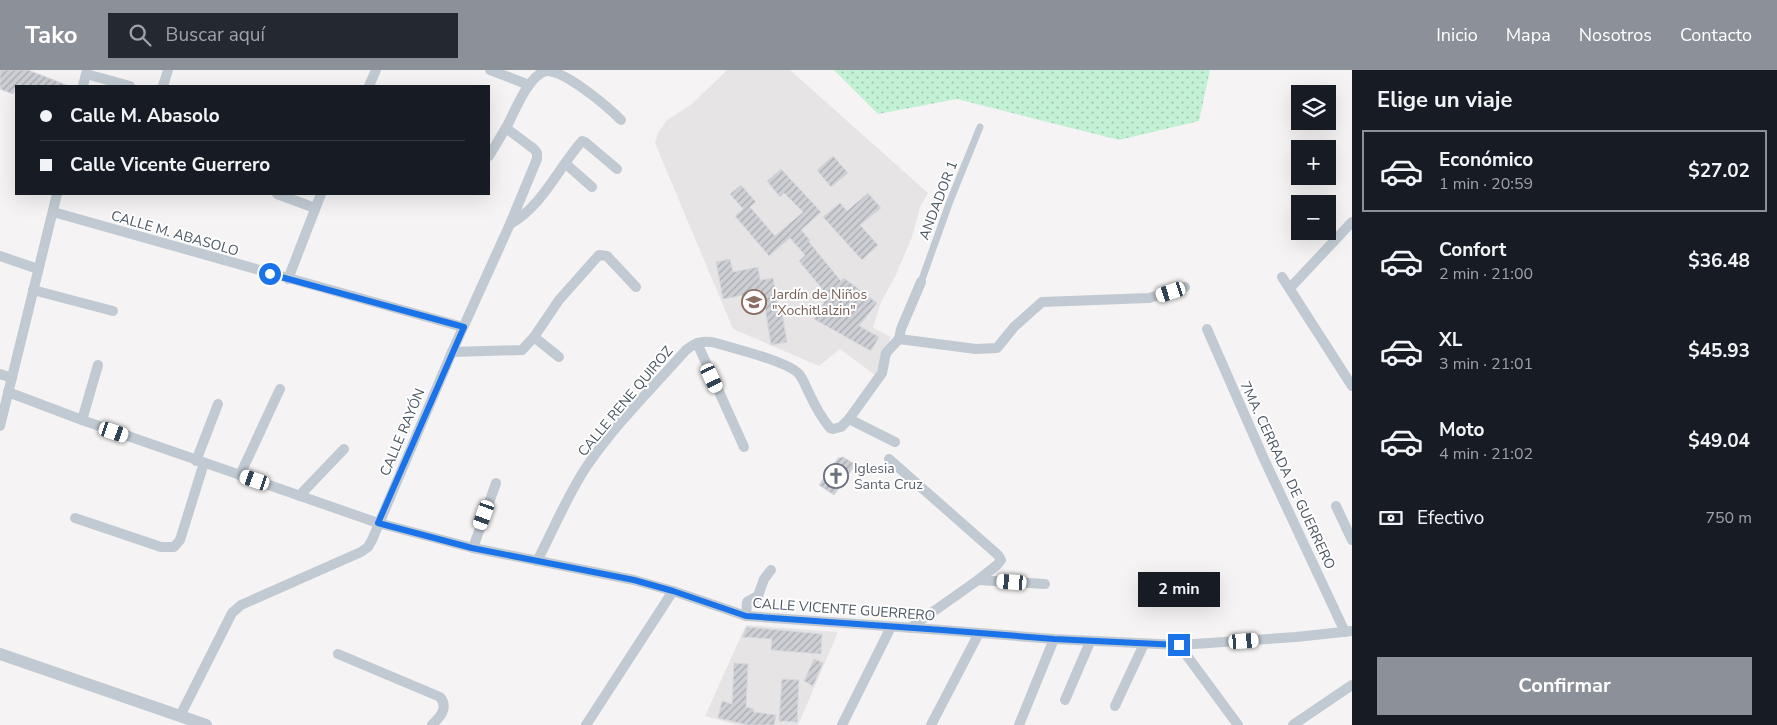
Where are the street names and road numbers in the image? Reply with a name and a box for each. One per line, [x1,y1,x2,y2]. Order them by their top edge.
street label: ANDADOR 1 [915,158,962,243]
street label: CALLE M. ABASOLO [109,206,241,261]
street label: CALLE RENE QUIROZ [574,342,677,461]
street label: 7MA. CERRADA DE GUERRERO [1235,378,1340,572]
street label: CALLE RAYÓN [375,385,430,479]
street label: CALLE VICENTE GUERRERO [752,594,936,625]

